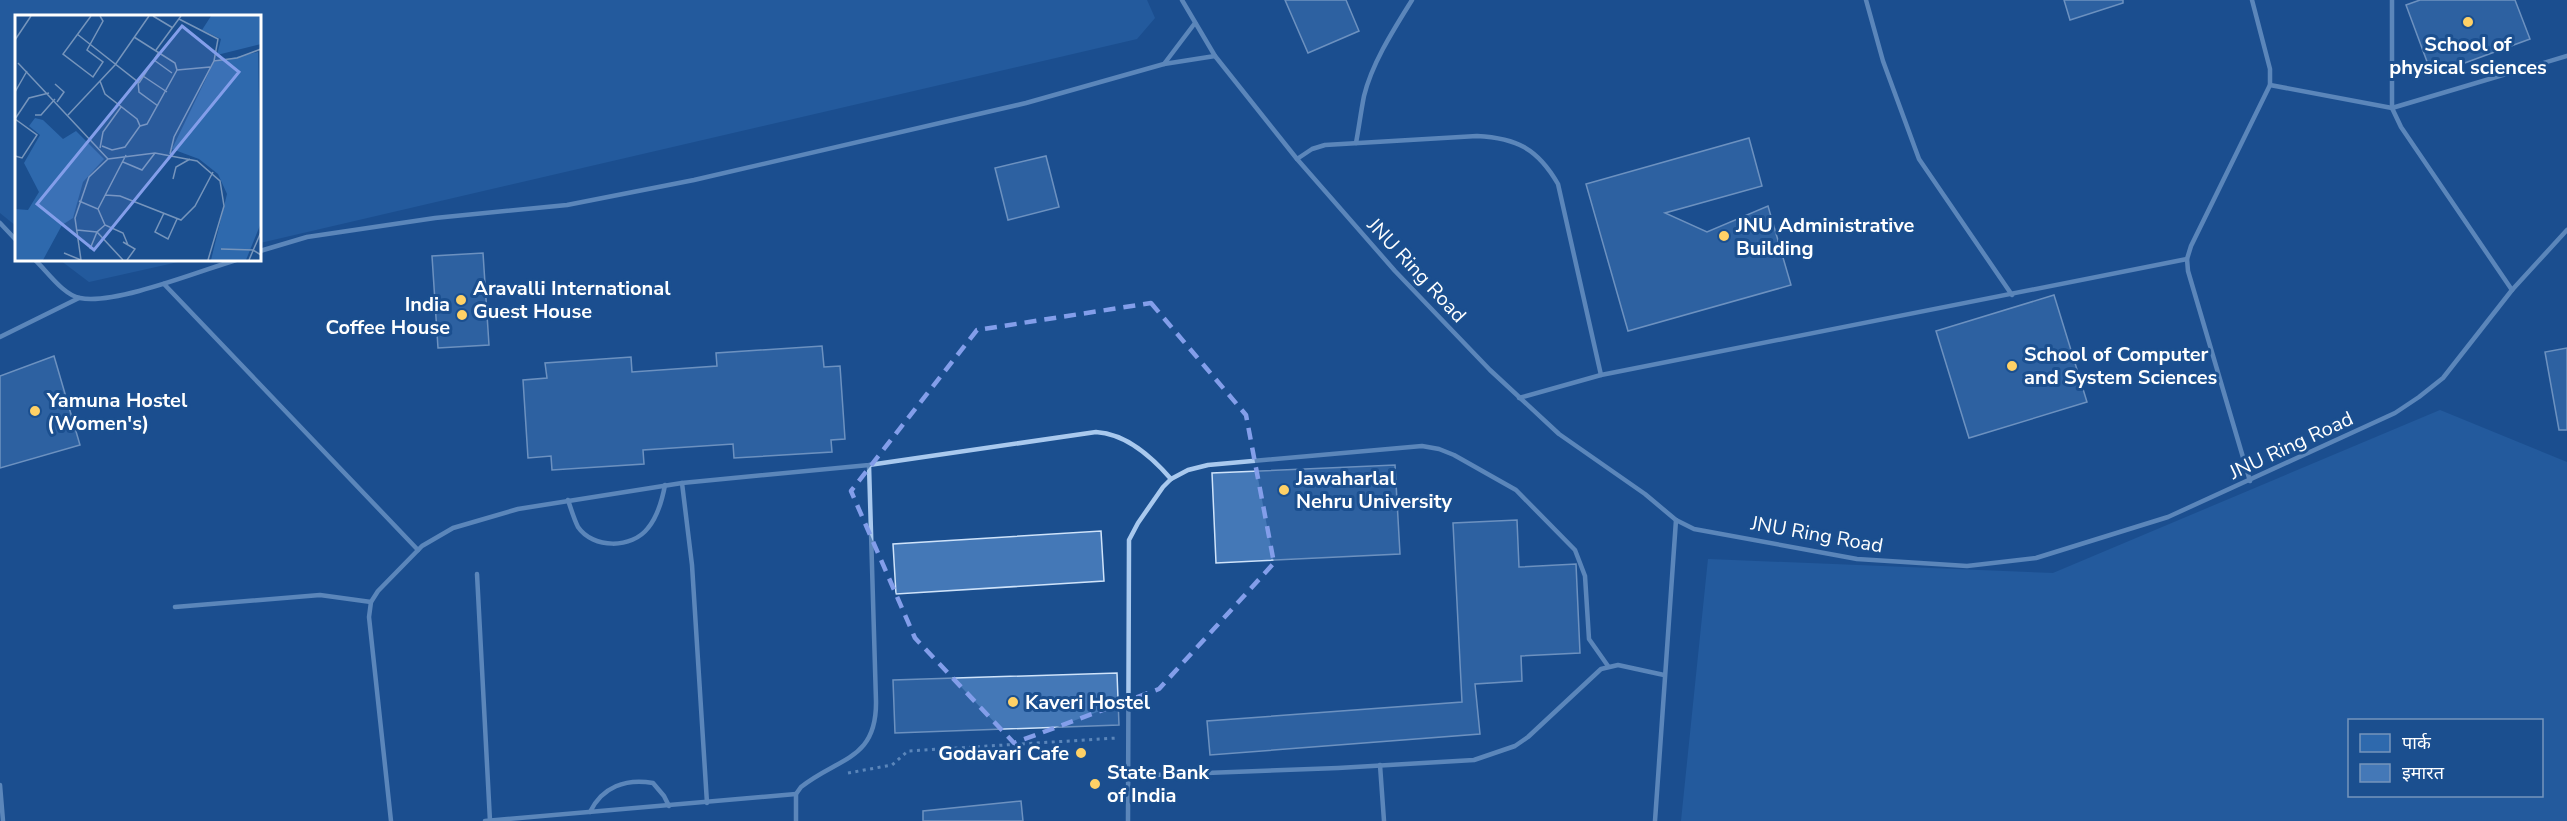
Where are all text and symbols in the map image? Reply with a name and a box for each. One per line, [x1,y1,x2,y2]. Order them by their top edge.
inset map [15,15,261,261]
marker: School of physical sciences [2461,15,2475,29]
place label: School of physical sciences [2389,31,2547,81]
street label: JNU Ring Road [1360,211,1472,328]
place label: JNU Administrative Building [1735,212,1915,262]
marker: JNU Administrative Building [1717,229,1731,243]
place label: Aravalli International Guest House [473,275,671,325]
place label: India Coffee House [326,291,450,341]
marker: Aravalli International Guest House [454,293,468,307]
marker: India Coffee House [455,308,469,322]
place label: School of Computer and System Sciences [2024,341,2218,391]
marker: School of Computer and System Sciences [2005,359,2019,373]
place label: Yamuna Hostel (Women's) [46,387,188,437]
marker: Yamuna Hostel (Women's) [28,404,42,418]
street label: JNU Ring Road [2224,405,2358,486]
place label: Jawaharlal Nehru University [1295,465,1452,515]
marker: Jawaharlal Nehru University [1277,483,1291,497]
street label: JNU Ring Road [1748,509,1885,559]
place label: Kaveri Hostel [1025,689,1151,716]
marker: Kaveri Hostel [1006,695,1020,709]
legend [2348,719,2543,797]
text: पार्क [2402,731,2432,755]
place label: Godavari Cafe [938,740,1069,767]
marker: Godavari Cafe [1074,746,1088,760]
place label: State Bank of India [1107,759,1210,809]
text: इमारत [2402,761,2445,785]
marker: State Bank of India [1088,777,1102,791]

